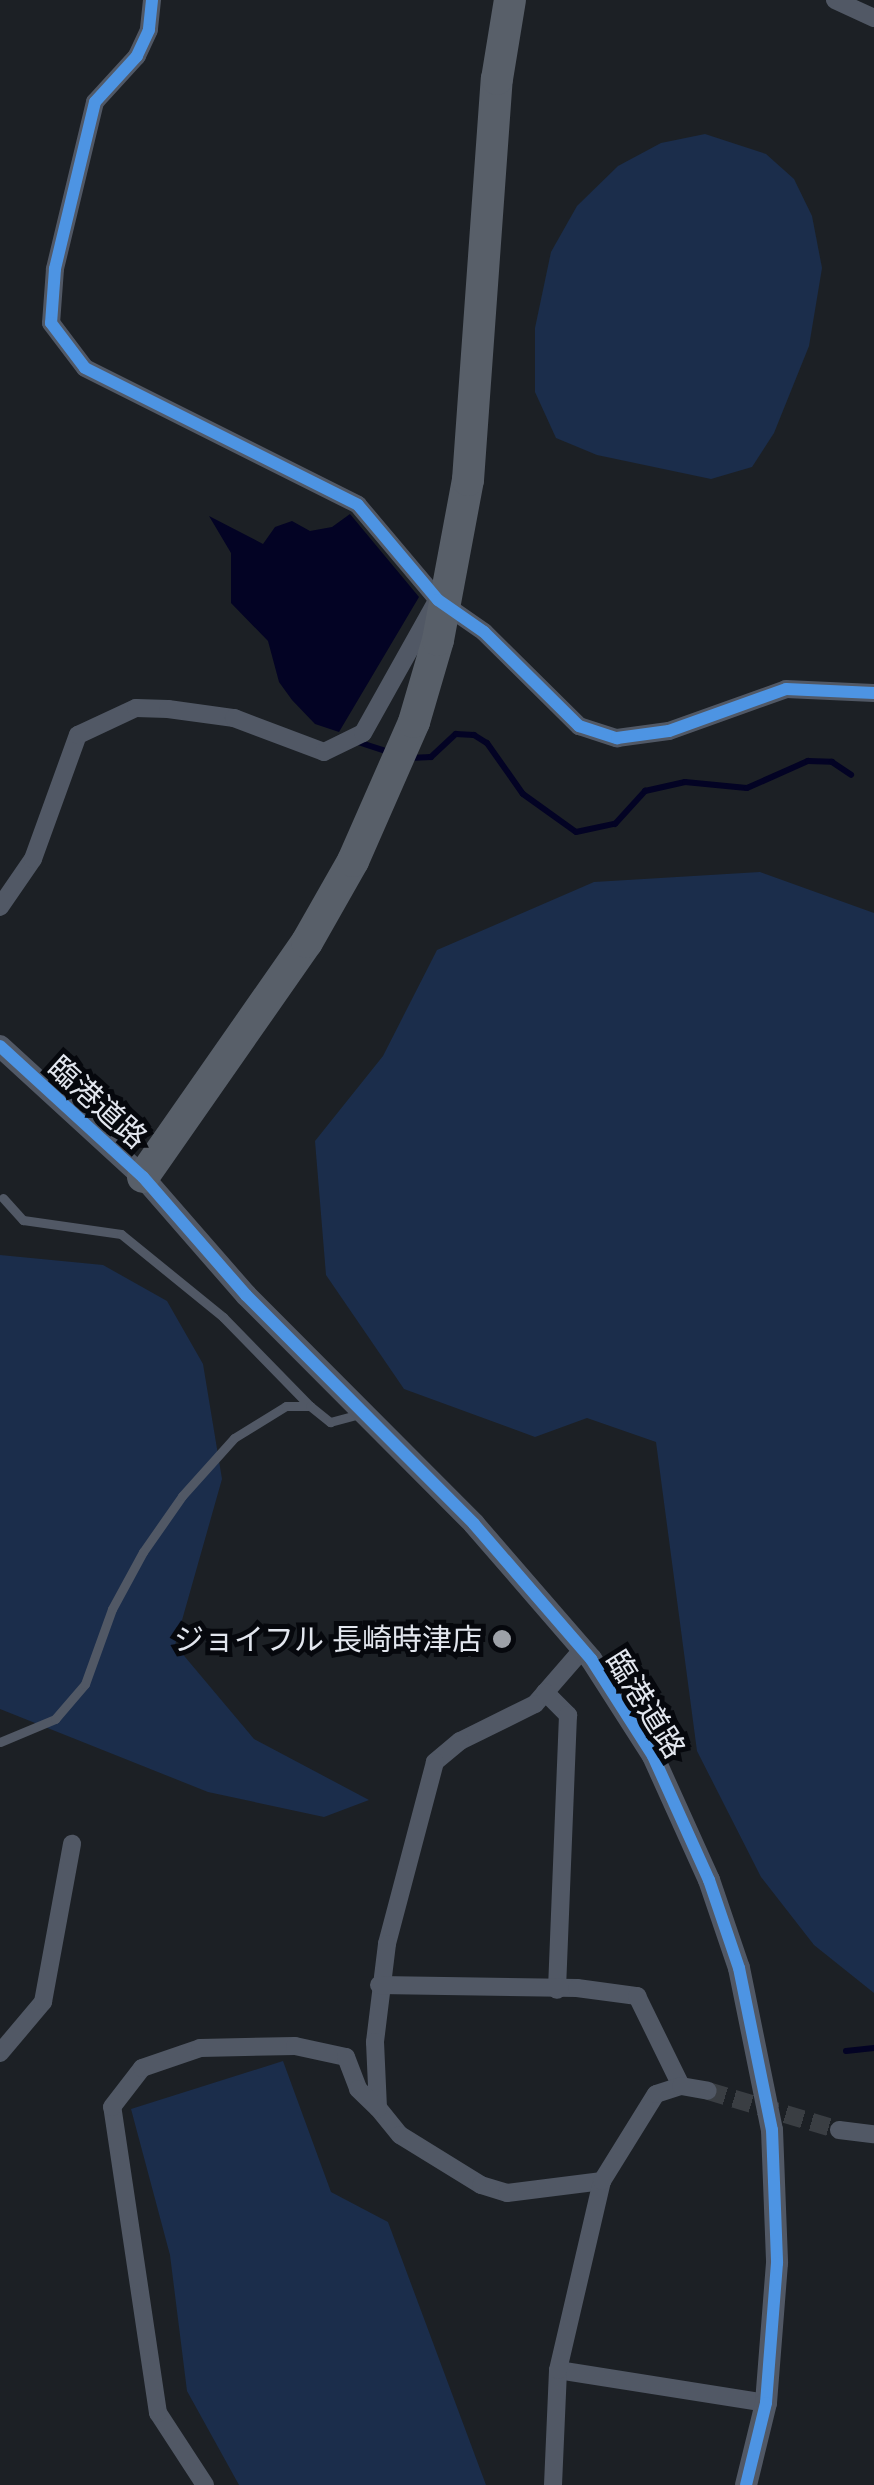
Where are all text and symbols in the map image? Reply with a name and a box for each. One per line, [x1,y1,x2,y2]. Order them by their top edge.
street label: 臨港道路 [41,1048,155,1156]
place label: ジョイフル 長崎時津店 [174,1621,482,1657]
marker: ジョイフル 長崎時津店 [491,1628,513,1650]
street label: 臨港道路 [599,1644,693,1764]

